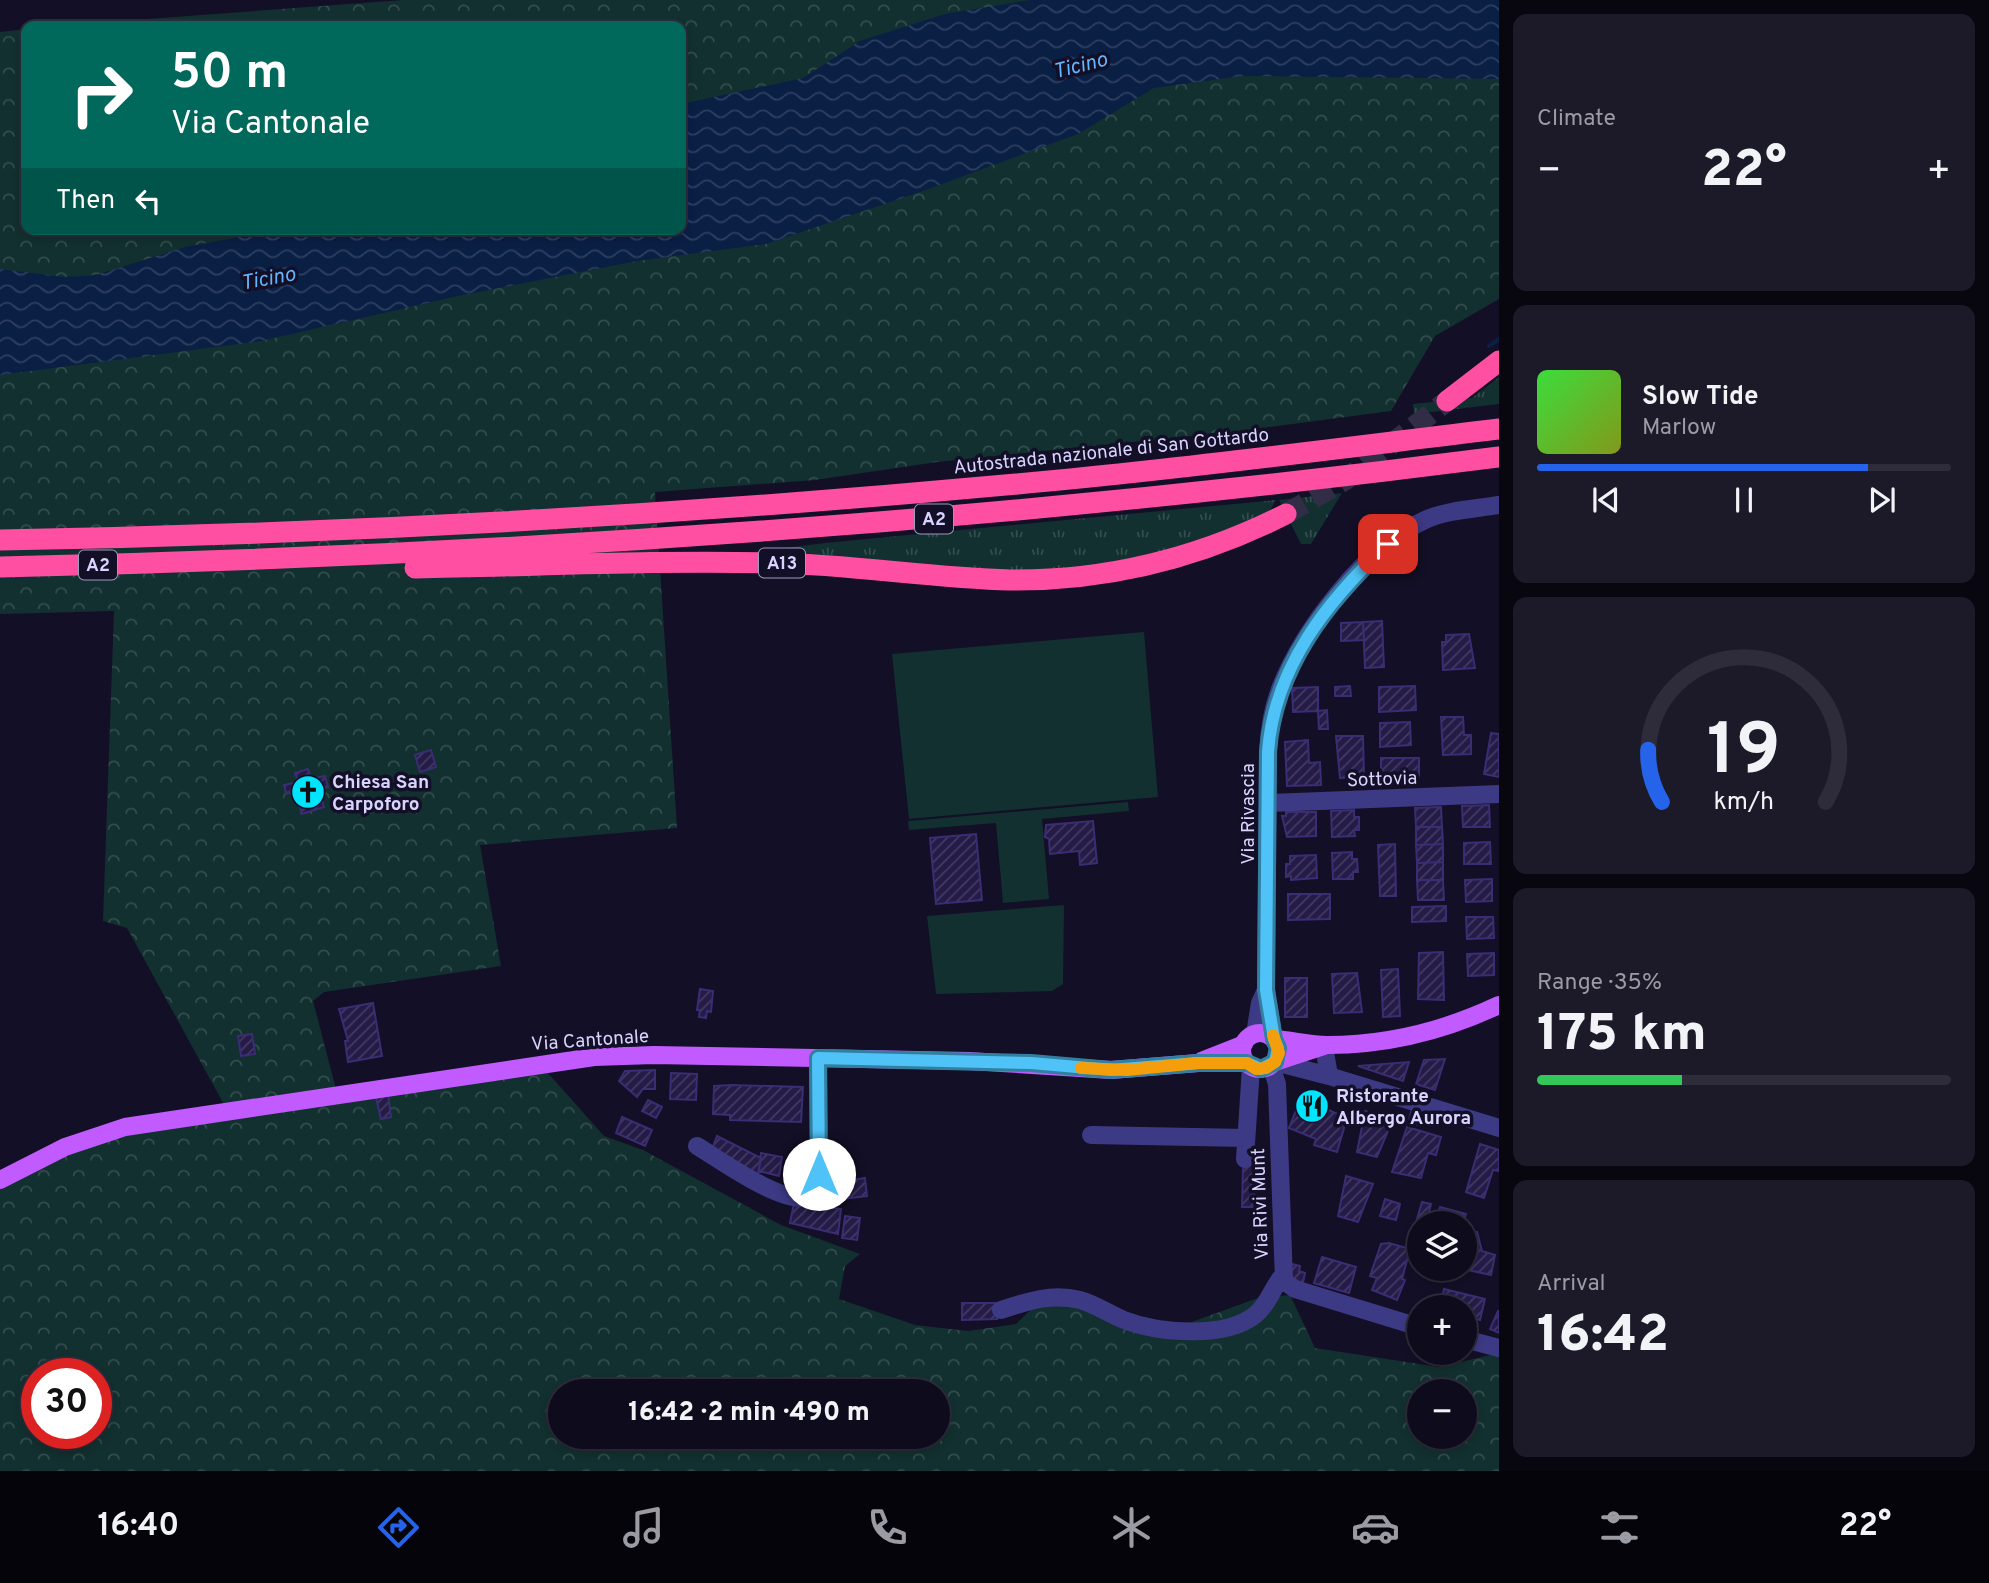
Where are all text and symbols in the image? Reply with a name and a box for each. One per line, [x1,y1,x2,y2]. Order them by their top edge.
text: 50 m [171,44,288,106]
water label: Ticino [1051,47,1111,86]
icon: right [56,49,147,140]
text: Via Cantonale [171,105,370,145]
text: Climate [1537,105,1616,134]
text: 22° [1701,139,1787,205]
text: − [1537,148,1562,197]
text: + [1926,148,1951,197]
icon: left [129,182,167,220]
text: Then [56,185,115,218]
water label: Ticino [239,261,298,298]
text: Slow Tide [1642,381,1759,414]
text: Marlow [1642,414,1716,443]
street label: Autostrada nazionale di San Gottardo [952,423,1270,481]
icon: previous [1587,481,1625,519]
icon: pause [1725,481,1763,519]
icon: next [1863,481,1901,519]
road number: A2 [915,504,953,534]
pin [1358,514,1418,574]
icon: arrive [1369,525,1407,563]
road number: A13 [759,548,805,578]
road number: A2 [79,550,117,580]
text: 19 [1707,708,1781,800]
street label: Via Rivascia [1237,763,1261,865]
street label: Sottovia [1346,767,1418,793]
place label: Chiesa San Carpoforo [332,771,429,817]
church icon: Chiesa San Carpoforo [289,773,327,811]
text: km/h [1714,786,1774,818]
text: Range · 35% [1537,969,1662,998]
text: 175 km [1537,1003,1707,1069]
street label: Via Cantonale [530,1025,650,1057]
place label: Ristorante Albergo Aurora [1336,1085,1471,1131]
restaurant icon: Ristorante Albergo Aurora [1293,1087,1331,1125]
position arrow [782,1137,856,1211]
street label: Via Rivi Munt [1247,1148,1275,1260]
map controls [1407,1211,1477,1449]
button: layers [1407,1211,1477,1281]
text: Arrival [1537,1270,1606,1299]
button: + [1407,1295,1477,1365]
text: 16:42 [1537,1304,1669,1370]
speed limit sign: 30 [21,1358,112,1449]
button: − [1407,1379,1477,1449]
text: 16:42 · 2 min · 490 m [628,1397,870,1430]
icon: directions [374,1503,423,1552]
icon: music [619,1503,668,1552]
icon: phone [863,1503,912,1552]
icon: climate [1107,1503,1156,1552]
icon: car [1351,1503,1400,1552]
icon: filters [1595,1503,1644,1552]
text: 16:40 [98,1507,179,1547]
text: 22° [1839,1507,1891,1547]

